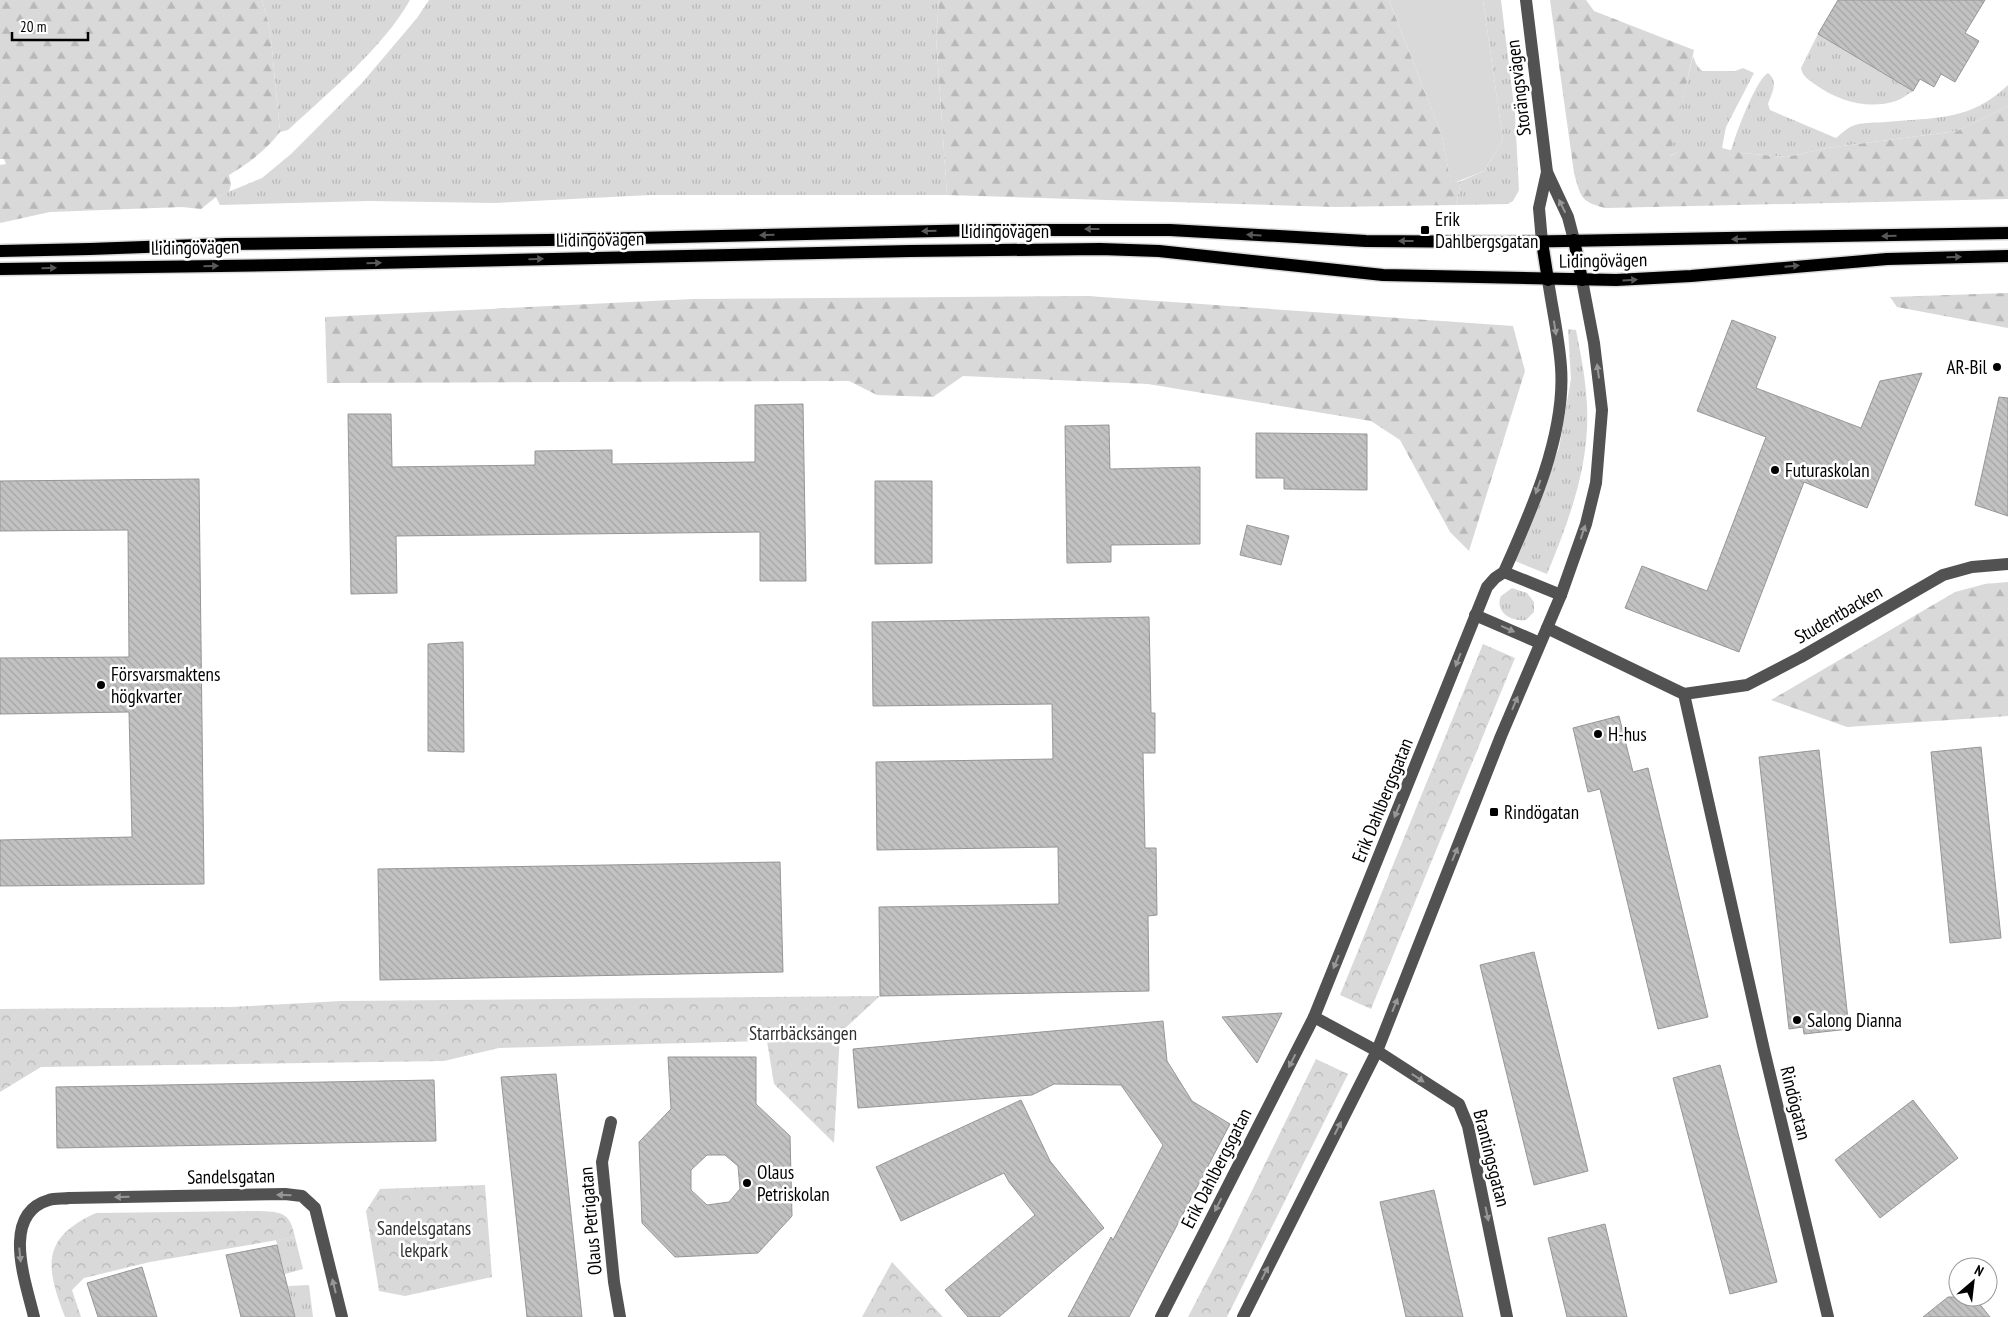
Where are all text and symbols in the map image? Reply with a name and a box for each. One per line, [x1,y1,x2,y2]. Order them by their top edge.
scale bar [12,10,89,42]
text: 20 m [20,17,46,36]
street label: Storängsvägen [1500,39,1536,137]
one-way arrow [1558,199,1566,213]
place label: Erik Dahlbergsgatan [1435,207,1538,253]
street label: Lidingövägen [961,219,1049,243]
marker: Erik Dahlbergsgatan [1419,224,1431,236]
one-way arrow [1084,225,1100,233]
street label: Lidingövägen [556,226,644,252]
one-way arrow [921,227,937,235]
one-way arrow [1246,230,1262,238]
one-way arrow [759,231,775,239]
one-way arrow [1881,232,1897,240]
street label: Lidingövägen [151,234,239,260]
one-way arrow [1731,235,1747,243]
one-way arrow [1398,237,1414,245]
street label: Lidingövägen [1559,247,1647,273]
one-way arrow [1947,253,1963,261]
one-way arrow [528,255,544,263]
one-way arrow [366,259,382,267]
one-way arrow [203,262,219,270]
one-way arrow [1785,262,1801,270]
one-way arrow [41,264,57,272]
one-way arrow [1623,275,1639,283]
one-way arrow [1551,320,1559,336]
place label: AR-Bil [1946,355,1988,379]
marker: AR-Bil [1991,361,2003,373]
one-way arrow [1594,363,1602,379]
place label: Futuraskolan [1785,458,1870,482]
marker: Futuraskolan [1769,464,1781,476]
one-way arrow [1534,480,1542,495]
one-way arrow [1580,524,1587,539]
street label: Studentbacken [1790,579,1886,649]
one-way arrow [1501,625,1515,633]
one-way arrow [1454,653,1461,668]
place label: Försvarsmaktens högkvarter [111,662,220,708]
marker: Försvarsmaktens högkvarter [95,679,107,691]
one-way arrow [1511,695,1519,710]
place label: H-hus [1608,722,1647,746]
marker: H-hus [1592,728,1604,740]
street label: Erik Dahlbergsgatan [1346,734,1418,866]
place label: Rindögatan [1504,800,1579,824]
one-way arrow [1393,804,1401,818]
marker: Rindögatan [1488,806,1500,818]
one-way arrow [1451,847,1459,861]
one-way arrow [1332,955,1340,970]
one-way arrow [1392,998,1399,1013]
place label: Salong Dianna [1807,1008,1902,1032]
marker: Salong Dianna [1791,1014,1803,1026]
park label: Starrbäcksängen [749,1021,857,1045]
one-way arrow [1288,1053,1296,1068]
street label: Rindögatan [1775,1064,1817,1142]
one-way arrow [1411,1073,1425,1082]
street label: Erik Dahlbergsgatan [1175,1104,1257,1232]
street label: Brantingsgatan [1468,1107,1516,1209]
one-way arrow [1334,1121,1342,1136]
place label: Olaus Petriskolan [757,1160,830,1206]
street label: Sandelsgatan [187,1163,275,1189]
street label: Olaus Petrigatan [573,1166,607,1276]
marker: Olaus Petriskolan [741,1177,753,1189]
one-way arrow [276,1190,292,1198]
one-way arrow [114,1193,130,1201]
one-way arrow [1214,1198,1222,1213]
one-way arrow [1483,1207,1491,1222]
park label: Sandelsgatans lekpark [377,1216,471,1262]
one-way arrow [16,1247,24,1263]
north arrow [1948,1257,1998,1307]
text: N [1972,1261,1987,1280]
one-way arrow [1261,1266,1269,1281]
one-way arrow [330,1278,338,1293]

